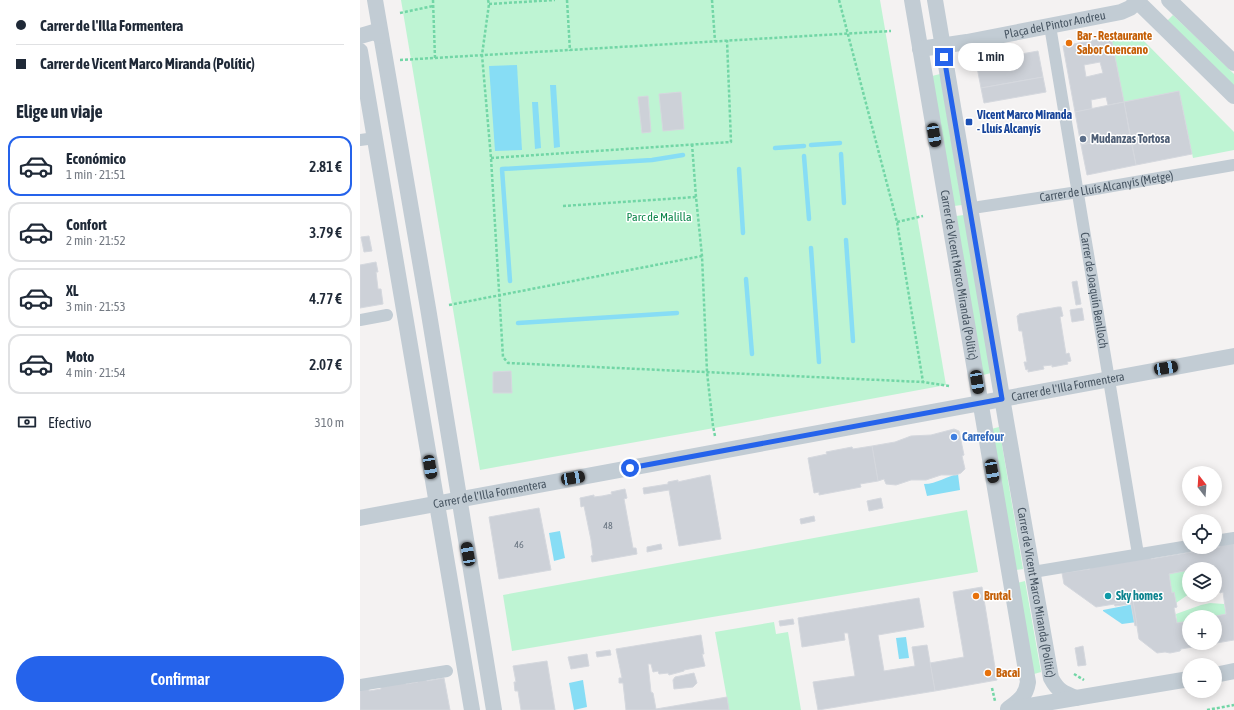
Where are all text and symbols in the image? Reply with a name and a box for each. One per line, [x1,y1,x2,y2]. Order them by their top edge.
street label: Plaça del Pintor Andreu [1003,8,1107,42]
text: Carrer de l'Illa Formentera [40,17,183,34]
place label: Bar - Restaurante Sabor Cuencano [1077,29,1153,57]
marker: Bar - Restaurante Sabor Cuencano [1064,38,1074,48]
callout: 1 min [958,43,1024,71]
route end [935,48,953,66]
text: 1 min [978,49,1004,64]
text: Carrer de Vicent Marco Miranda (Polític) [40,55,255,72]
text: Elige un viaje [16,101,103,122]
place label: Vicent Marco Miranda - Lluís Alcanyís [976,108,1073,136]
marker: Vicent Marco Miranda - Lluís Alcanyís [964,117,974,127]
car [926,122,942,148]
place label: Mudanzas Tortosa [1091,132,1171,146]
marker: Mudanzas Tortosa [1078,134,1088,144]
icon: car [18,148,54,184]
text: Económico [66,150,126,167]
text: 2.81 € [309,158,342,175]
text: 1 min · 21:51 [66,167,126,182]
street label: Carrer de Lluís Alcanyís (Metge) [1039,169,1174,205]
street label: Carrer de Vicent Marco Miranda (Polític) [937,189,980,361]
park label: Parc de Malilla [626,210,692,224]
icon: car [18,214,54,250]
text: Confort [66,216,107,233]
text: 3.79 € [309,224,342,241]
street label: Carrer de Joaquín Benlloch [1077,231,1111,349]
text: 2 min · 21:52 [66,233,126,248]
icon: car [18,280,54,316]
text: XL [66,282,79,299]
text: 4.77 € [309,290,342,307]
text: 3 min · 21:53 [66,299,126,314]
icon: car [18,346,54,382]
text: Moto [66,348,94,365]
text: 2.07 € [309,356,342,373]
car [1153,360,1179,376]
text: 4 min · 21:54 [66,365,126,380]
car [969,369,985,395]
street label: Carrer de l'Illa Formentera [1010,369,1126,404]
icon: cash [16,411,38,433]
text: Efectivo [48,414,92,431]
text: 310 m [315,415,344,430]
place label: Carrefour [962,430,1004,444]
marker: Carrefour [949,432,959,442]
car [422,454,438,480]
car [984,458,1000,484]
route start [621,459,639,477]
north arrow [1182,466,1222,506]
map controls [1182,466,1222,698]
car [560,470,586,486]
street label: Carrer de l'Illa Formentera [432,477,548,511]
street label: Carrer de Vicent Marco Miranda (Polític) [1014,506,1058,679]
button: locate [1182,514,1222,554]
house number: 48 [603,520,613,531]
house number: 46 [514,539,524,550]
car [460,541,476,567]
button: layers [1182,562,1222,602]
place label: Brutal [984,589,1012,603]
place label: Sky homes [1116,589,1163,603]
marker: Brutal [971,591,981,601]
marker: Sky homes [1103,591,1113,601]
button: + [1182,610,1222,650]
button: Confirmar [16,656,344,702]
button: − [1182,658,1222,698]
place label: Bacai [996,666,1020,680]
marker: Bacai [983,668,993,678]

